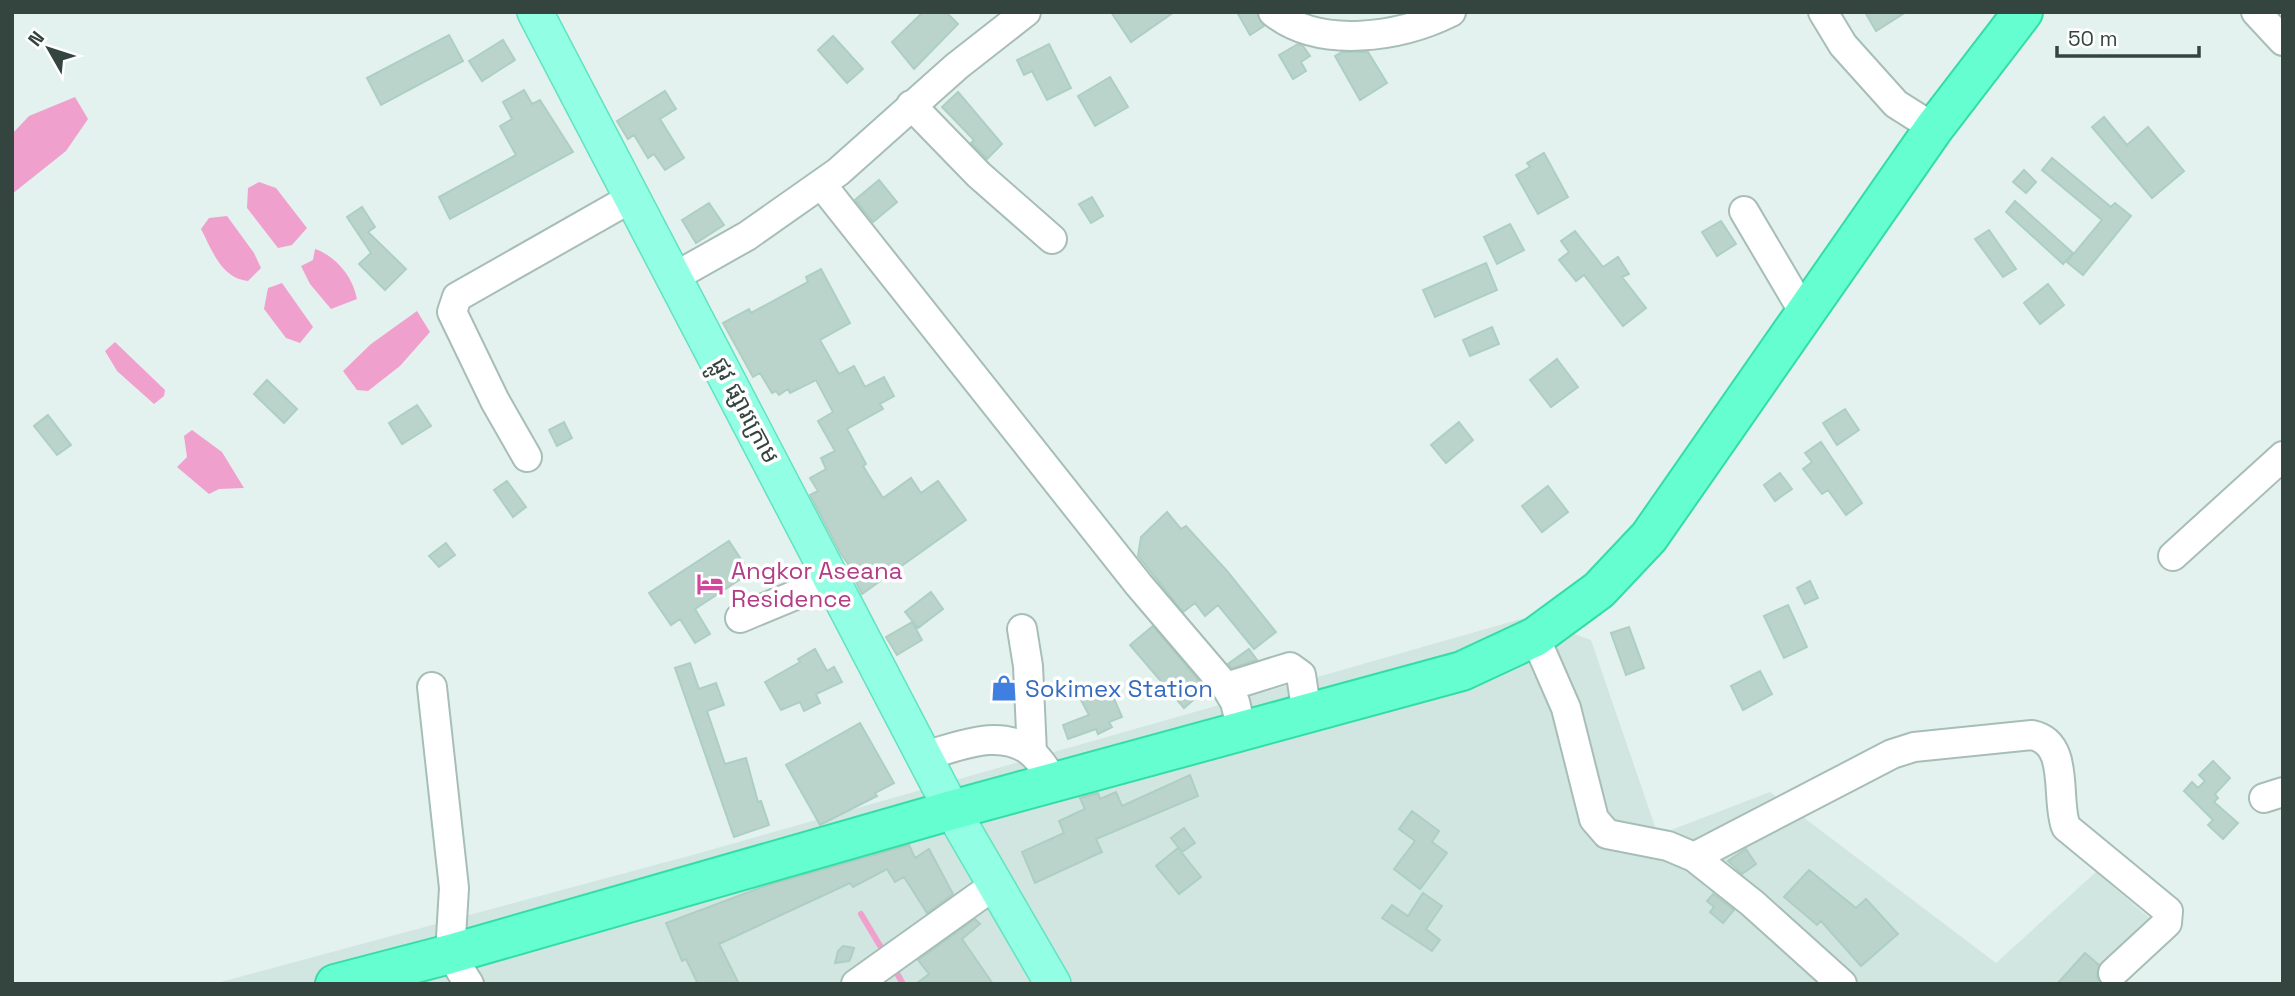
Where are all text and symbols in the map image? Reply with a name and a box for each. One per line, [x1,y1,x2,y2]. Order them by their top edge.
north arrow [14,14,84,84]
scale bar [2057,14,2199,58]
text: 50 m [2068,25,2118,52]
text: N [22,26,50,51]
street label: ផ្លូវ ផ្សារក្រោម [699,351,787,472]
place label: Angkor Aseana Residence [731,555,903,614]
hotel icon: Angkor Aseana Residence [695,569,725,599]
shop icon: Sokimex Station [989,673,1019,703]
place label: Sokimex Station [1025,673,1213,704]

